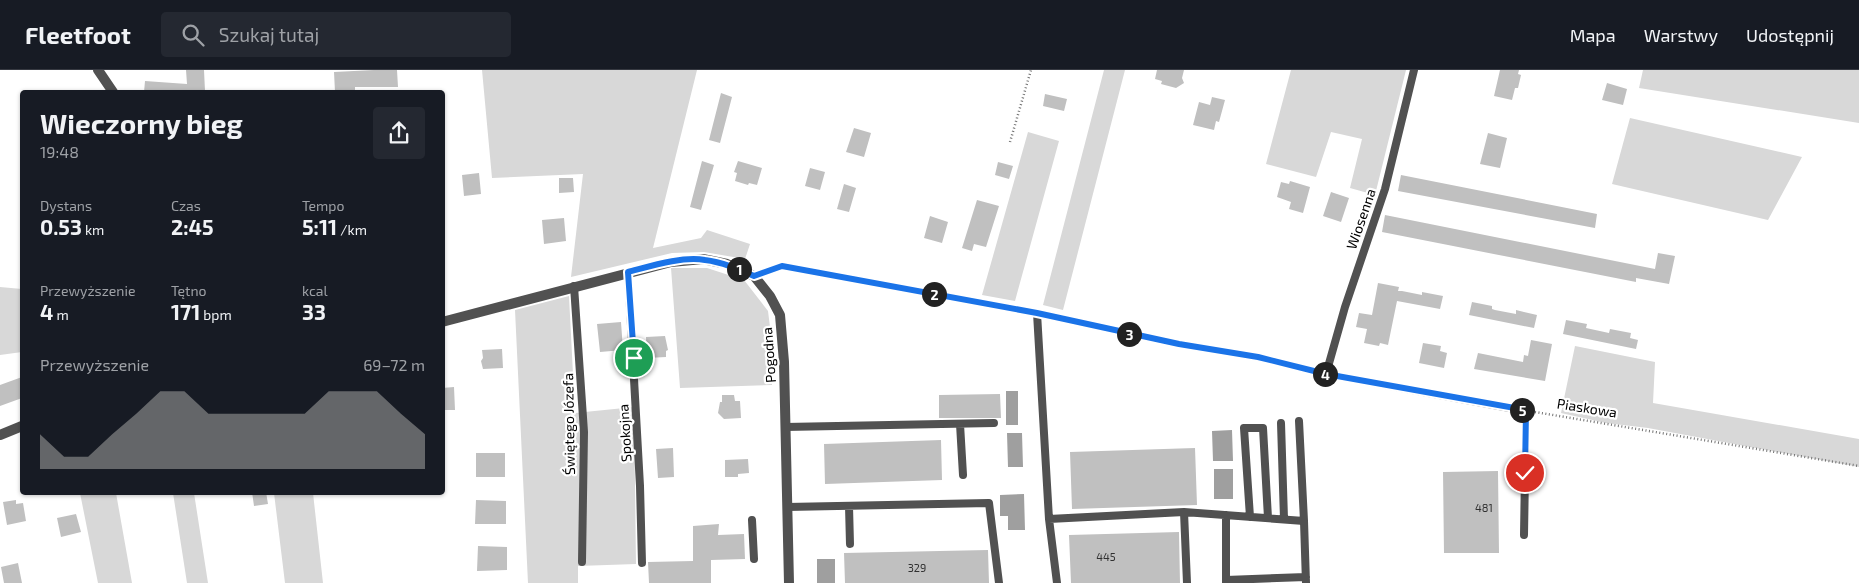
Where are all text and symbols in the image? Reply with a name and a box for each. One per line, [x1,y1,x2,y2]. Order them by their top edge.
search box [161,12,511,57]
text: Fleetfoot [25,20,131,49]
icon: search [179,21,207,49]
text: Szukaj tutaj [219,23,319,46]
text: Mapa [1570,24,1616,46]
text: Warstwy [1644,24,1718,46]
text: Udostępnij [1746,24,1834,46]
text: Wieczorny bieg [40,106,243,140]
button: share [373,107,425,159]
text: 19:48 [40,142,79,161]
street label: Wiosenna [1342,186,1379,252]
text: Dystans [40,197,92,214]
text: Czas [171,197,201,214]
text: Tempo [302,197,344,214]
text: 0.53 [40,214,82,239]
text: 2:45 [171,214,214,239]
text: 5:11 [302,214,337,239]
text: km [82,221,104,238]
text: /km [337,221,367,238]
pin: 1 [726,256,752,282]
text: 1 [736,261,743,278]
text: Przewyższenie [40,282,135,299]
text: Tętno [171,282,207,299]
text: kcal [302,282,328,299]
pin: 2 [922,282,946,306]
text: 2 [930,286,939,303]
text: 4 [40,299,53,324]
text: 171 [171,299,200,324]
text: 33 [302,299,326,324]
text: m [53,306,69,323]
text: bpm [200,306,232,323]
pin: 3 [1116,322,1142,346]
text: 3 [1126,326,1133,343]
street label: Pogodna [758,327,779,383]
pin [613,337,655,379]
icon: arrive [620,344,648,372]
text: Przewyższenie [40,355,149,374]
text: 69–72 m [363,355,425,374]
pin: 4 [1312,362,1338,386]
text: 4 [1321,366,1330,383]
street label: Świętego Józefa [559,373,578,475]
street label: Piaskowa [1556,394,1618,421]
pin: 5 [1510,398,1534,422]
text: 5 [1519,402,1526,419]
street label: Spokojna [614,404,635,462]
pin [1504,452,1546,494]
icon: check [1511,459,1539,487]
house number: 481 [1475,501,1493,514]
house number: 445 [1096,550,1116,563]
house number: 329 [908,561,926,574]

